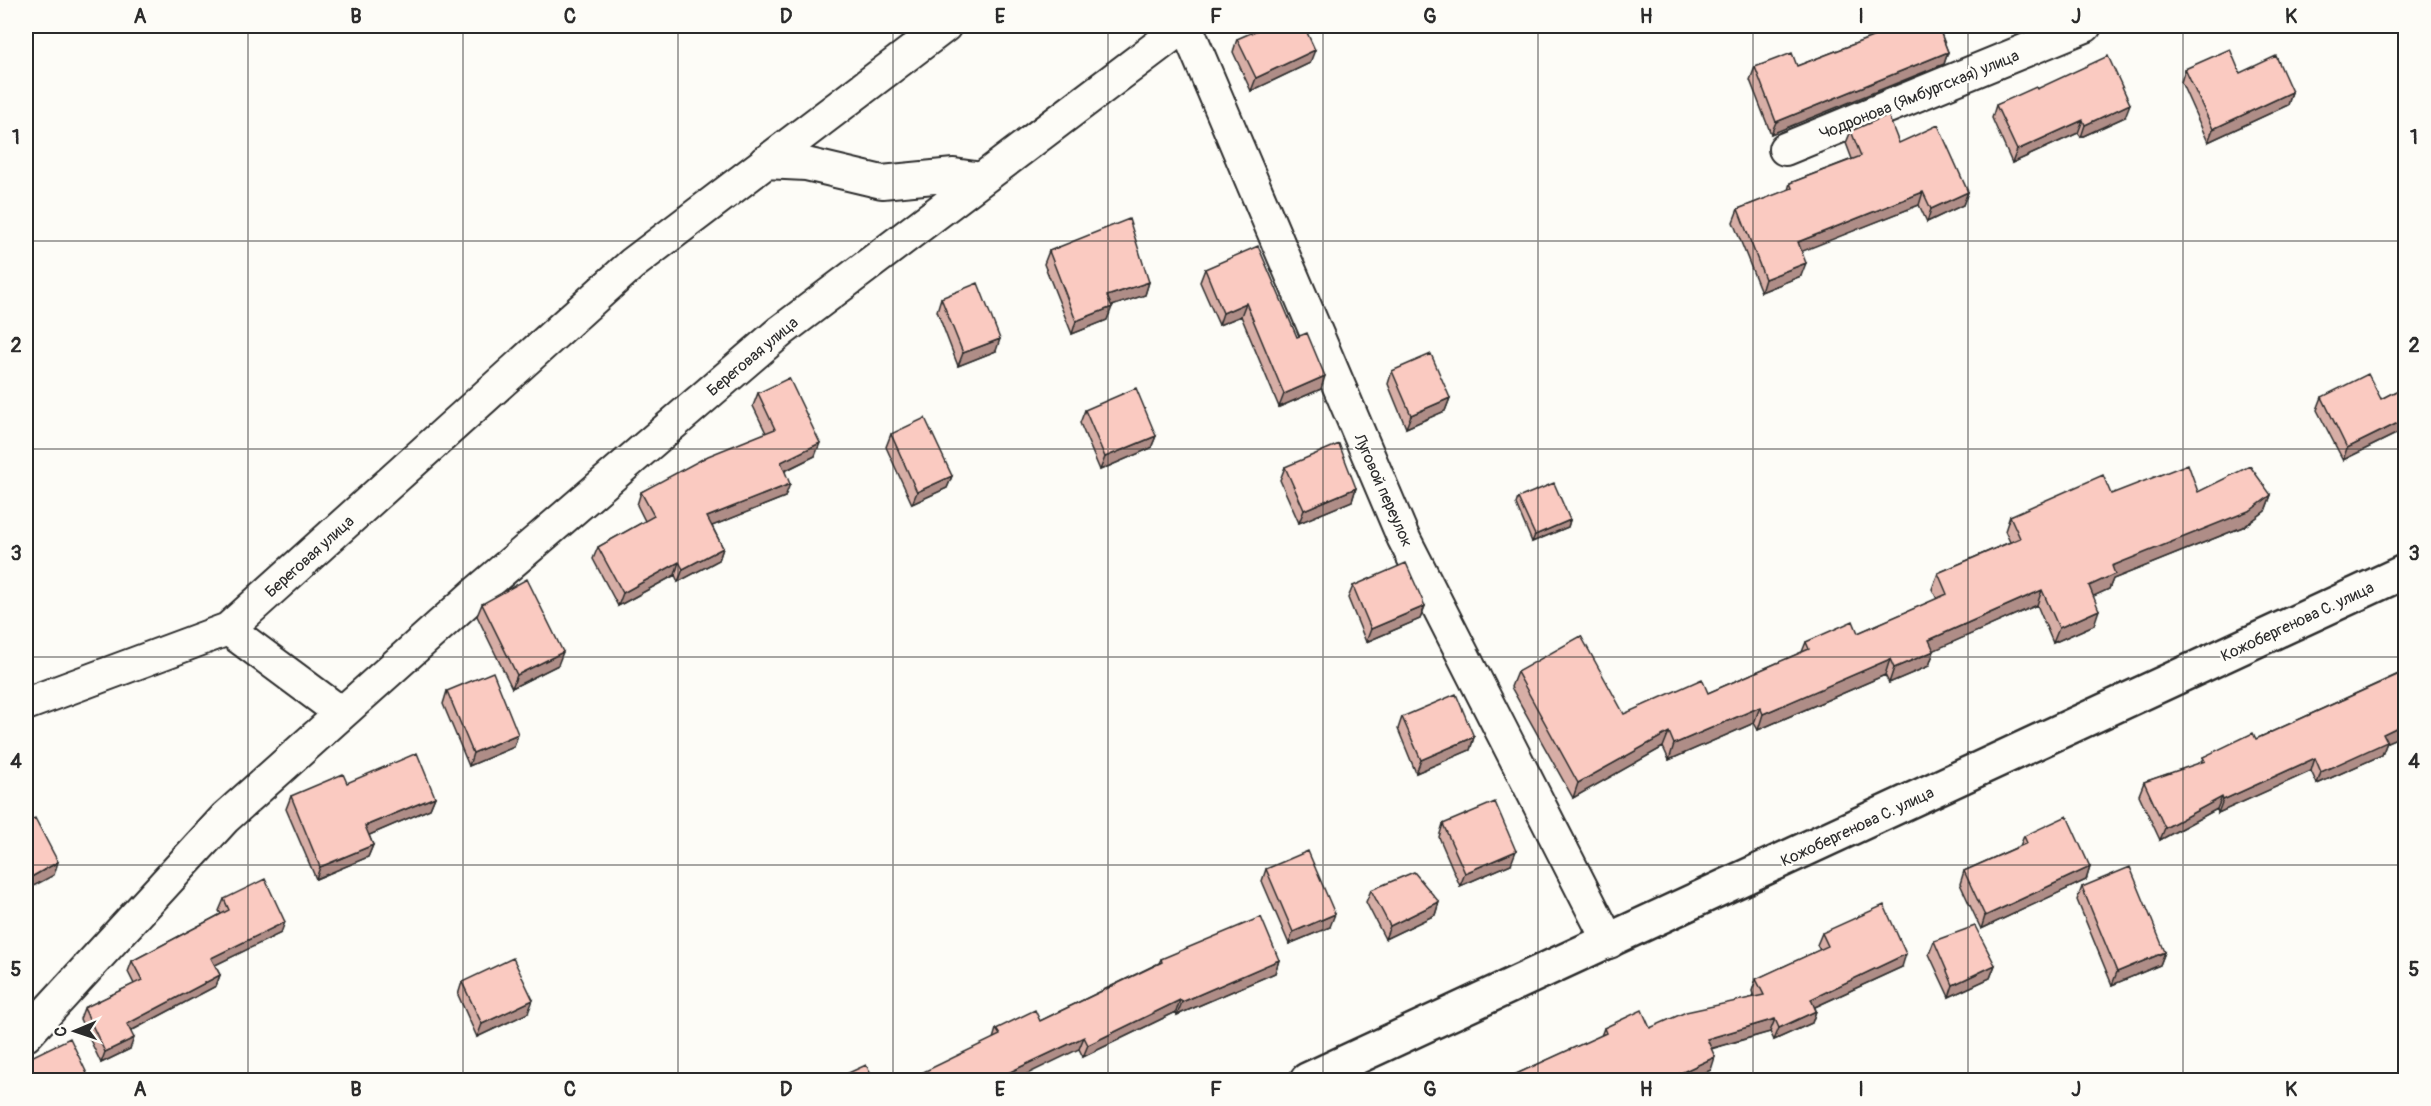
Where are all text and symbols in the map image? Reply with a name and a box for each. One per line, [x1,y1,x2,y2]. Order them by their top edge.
text: A [134,4,147,29]
text: B [350,4,362,29]
text: C [564,4,576,29]
text: D [780,4,793,29]
text: E [995,4,1006,29]
text: F [1210,4,1222,29]
text: G [1423,4,1437,29]
text: H [1640,4,1653,29]
text: I [1858,4,1864,29]
text: J [2071,4,2081,29]
text: K [2285,4,2297,29]
street label: Чодронова (Ямбургская) улица [1817,46,2022,144]
text: 1 [12,125,20,150]
text: 1 [2410,125,2418,150]
street label: Береговая улица [703,313,802,401]
text: 2 [10,333,22,358]
text: 2 [2408,333,2420,358]
street label: Луговой переулок [1349,430,1417,550]
street label: Береговая улица [261,511,358,602]
text: 3 [10,541,22,566]
text: 3 [2408,541,2420,566]
street label: Кожобергенова С. улица [2218,578,2377,666]
text: 4 [10,749,22,774]
text: 4 [2408,749,2420,774]
street label: Кожобергенова С. улица [1778,783,1937,871]
text: 5 [11,957,22,982]
text: 5 [2409,957,2420,982]
north arrow [45,1001,105,1061]
text: С [51,1026,71,1037]
text: A [134,1077,147,1102]
text: B [350,1077,362,1102]
text: C [564,1077,576,1102]
text: D [780,1077,793,1102]
text: E [995,1077,1006,1102]
text: F [1210,1077,1222,1102]
text: G [1423,1077,1437,1102]
text: H [1640,1077,1653,1102]
text: I [1858,1077,1864,1102]
text: J [2071,1077,2081,1102]
text: K [2285,1077,2297,1102]

